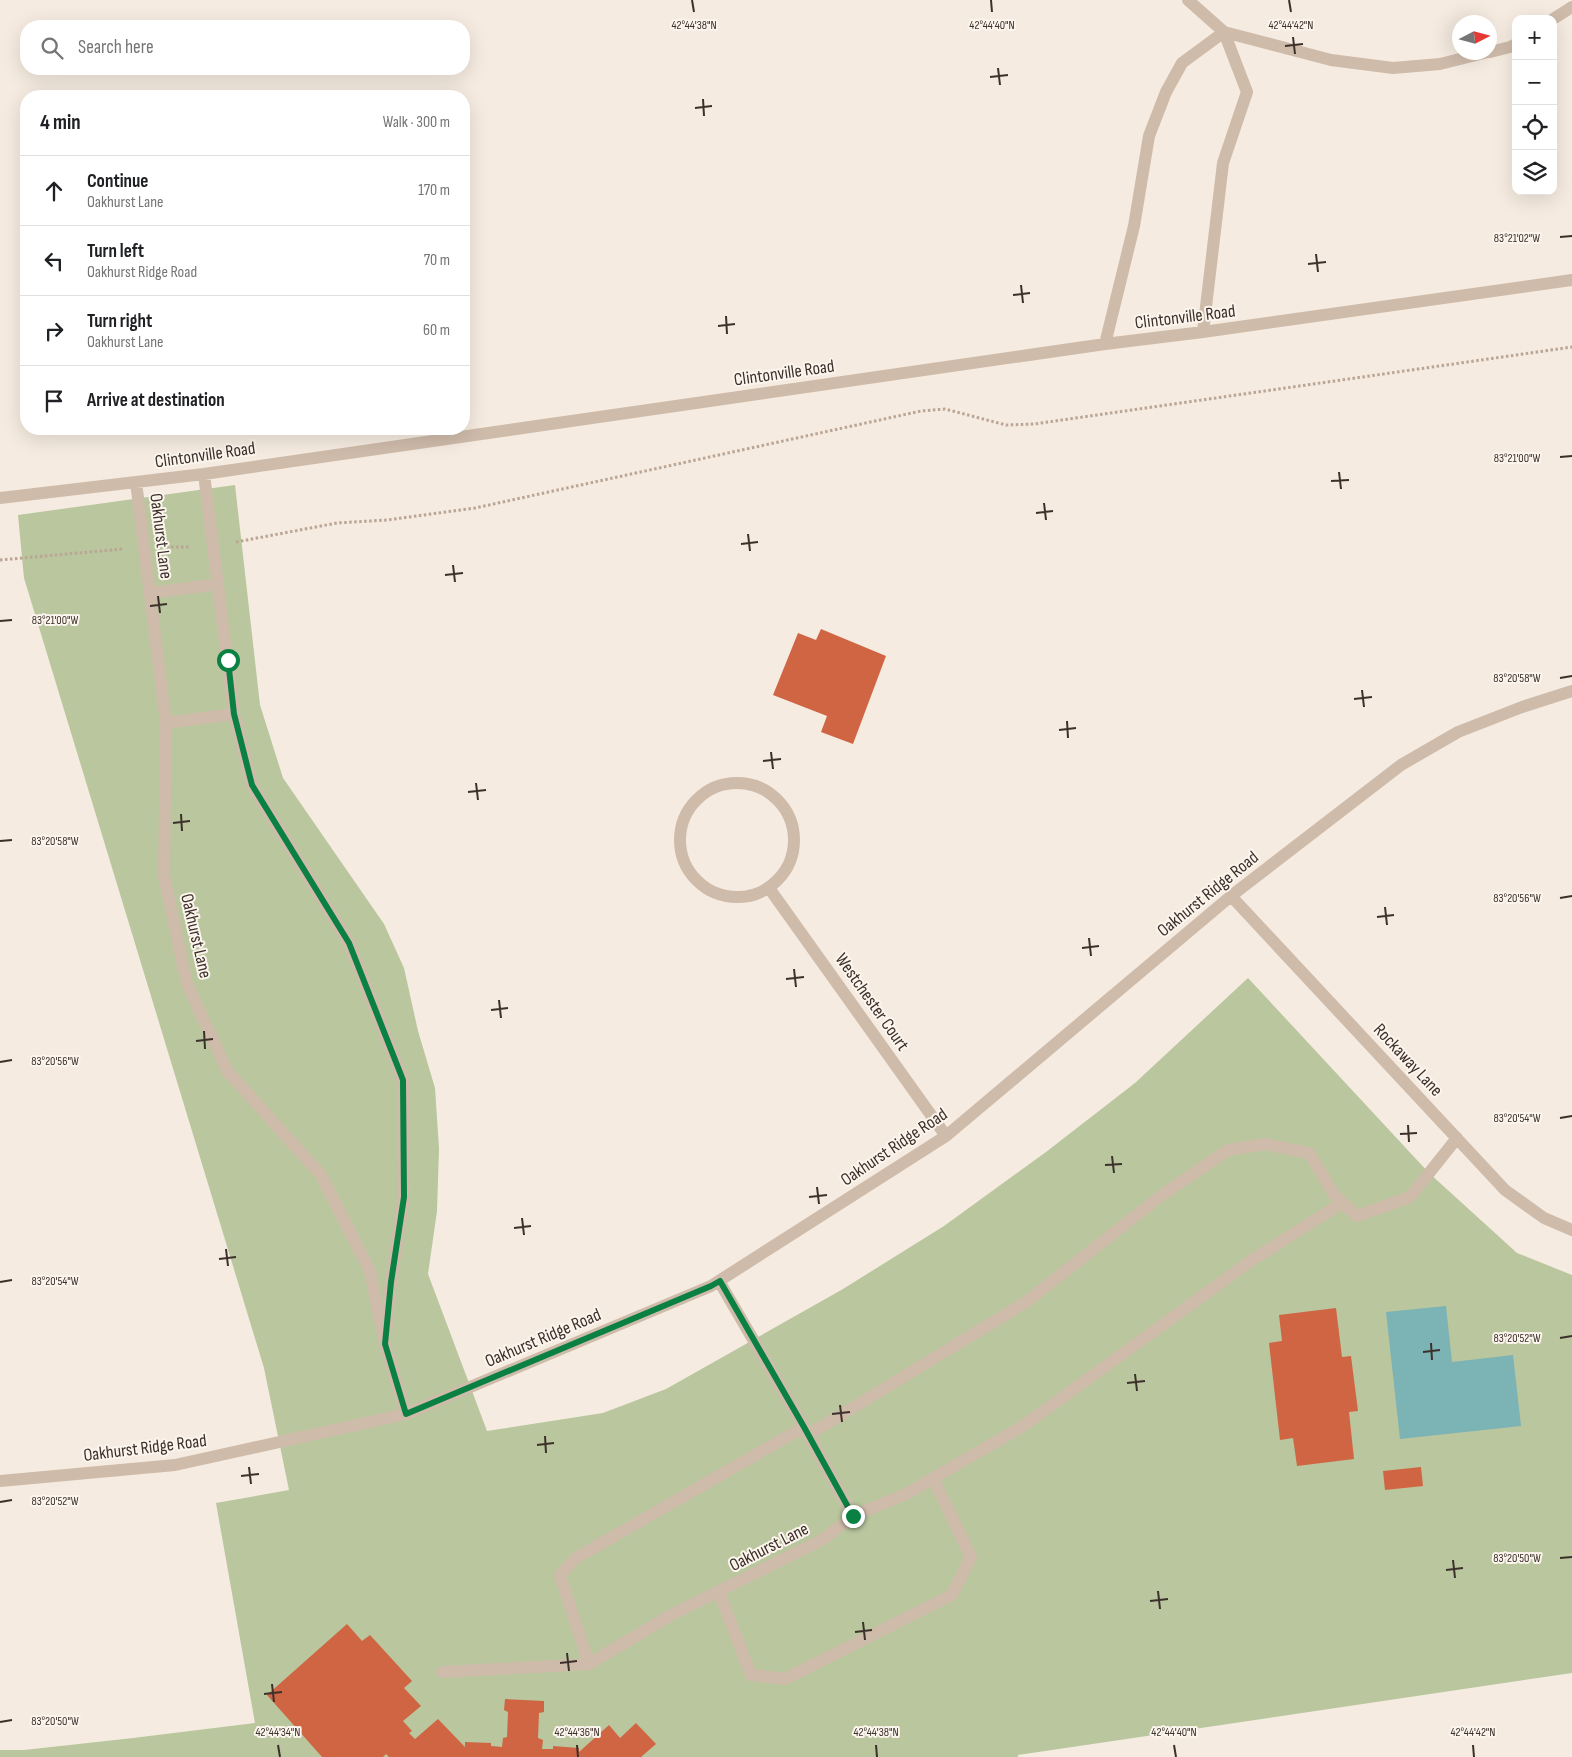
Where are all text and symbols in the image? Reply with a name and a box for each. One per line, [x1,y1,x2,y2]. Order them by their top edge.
north arrow [1452,15,1497,60]
map controls [1512,15,1557,195]
button: + [1512,15,1557,60]
text: 42°44'38"N [671,18,717,33]
text: 42°44'40"N [969,18,1015,33]
text: 42°44'42"N [1269,18,1313,33]
search box [20,20,470,75]
icon: search [38,34,66,62]
text: Search here [78,36,154,59]
button: − [1512,60,1557,105]
button: locate [1512,105,1557,150]
text: 4 min [40,110,81,135]
text: Walk · 300 m [383,113,450,132]
button: layers [1512,150,1557,195]
text: Continue [87,170,148,193]
icon: ahead [40,177,68,205]
text: 170 m [418,181,450,200]
text: Oakhurst Lane [87,193,163,212]
text: 83°21'02"W [1494,231,1540,246]
text: Turn left [87,240,144,263]
icon: left [40,247,68,275]
text: 70 m [424,251,450,270]
text: Oakhurst Ridge Road [87,263,197,282]
street label: Clintonville Road [1133,300,1237,334]
text: Turn right [87,310,152,333]
icon: right [40,317,68,345]
text: 60 m [423,321,450,340]
text: Oakhurst Lane [87,333,163,352]
street label: Clintonville Road [732,356,836,390]
icon: arrive [40,387,68,415]
text: Arrive at destination [87,389,225,412]
street label: Clintonville Road [153,438,257,472]
text: 83°21'00"W [1494,451,1541,466]
street label: Oakhurst Lane [145,492,177,580]
text: 83°21'00"W [32,613,79,628]
route start [217,649,240,672]
text: 83°20'58"W [1493,671,1541,686]
text: 83°20'58"W [31,834,79,849]
street label: Oakhurst Ridge Road [1153,847,1263,941]
text: 83°20'56"W [1493,891,1541,906]
street label: Oakhurst Lane [176,892,216,980]
street label: Westchester Court [831,949,914,1055]
street label: Rockaway Lane [1369,1019,1447,1101]
text: 83°20'56"W [31,1054,79,1069]
street label: Oakhurst Ridge Road [837,1104,951,1190]
text: 83°20'54"W [1493,1111,1541,1126]
text: 83°20'54"W [31,1274,79,1289]
street label: Oakhurst Ridge Road [482,1304,604,1372]
text: 83°20'52"W [1493,1331,1541,1346]
street label: Oakhurst Ridge Road [82,1430,208,1466]
text: 83°20'52"W [31,1494,79,1509]
route end [842,1505,865,1528]
street label: Oakhurst Lane [726,1518,812,1576]
text: 83°20'50"W [1493,1551,1541,1566]
text: 83°20'50"W [31,1714,79,1729]
text: 42°44'34"N [256,1725,300,1740]
text: 42°44'36"N [554,1725,600,1740]
text: 42°44'38"N [853,1725,899,1740]
text: 42°44'40"N [1151,1725,1197,1740]
text: 42°44'42"N [1451,1725,1495,1740]

